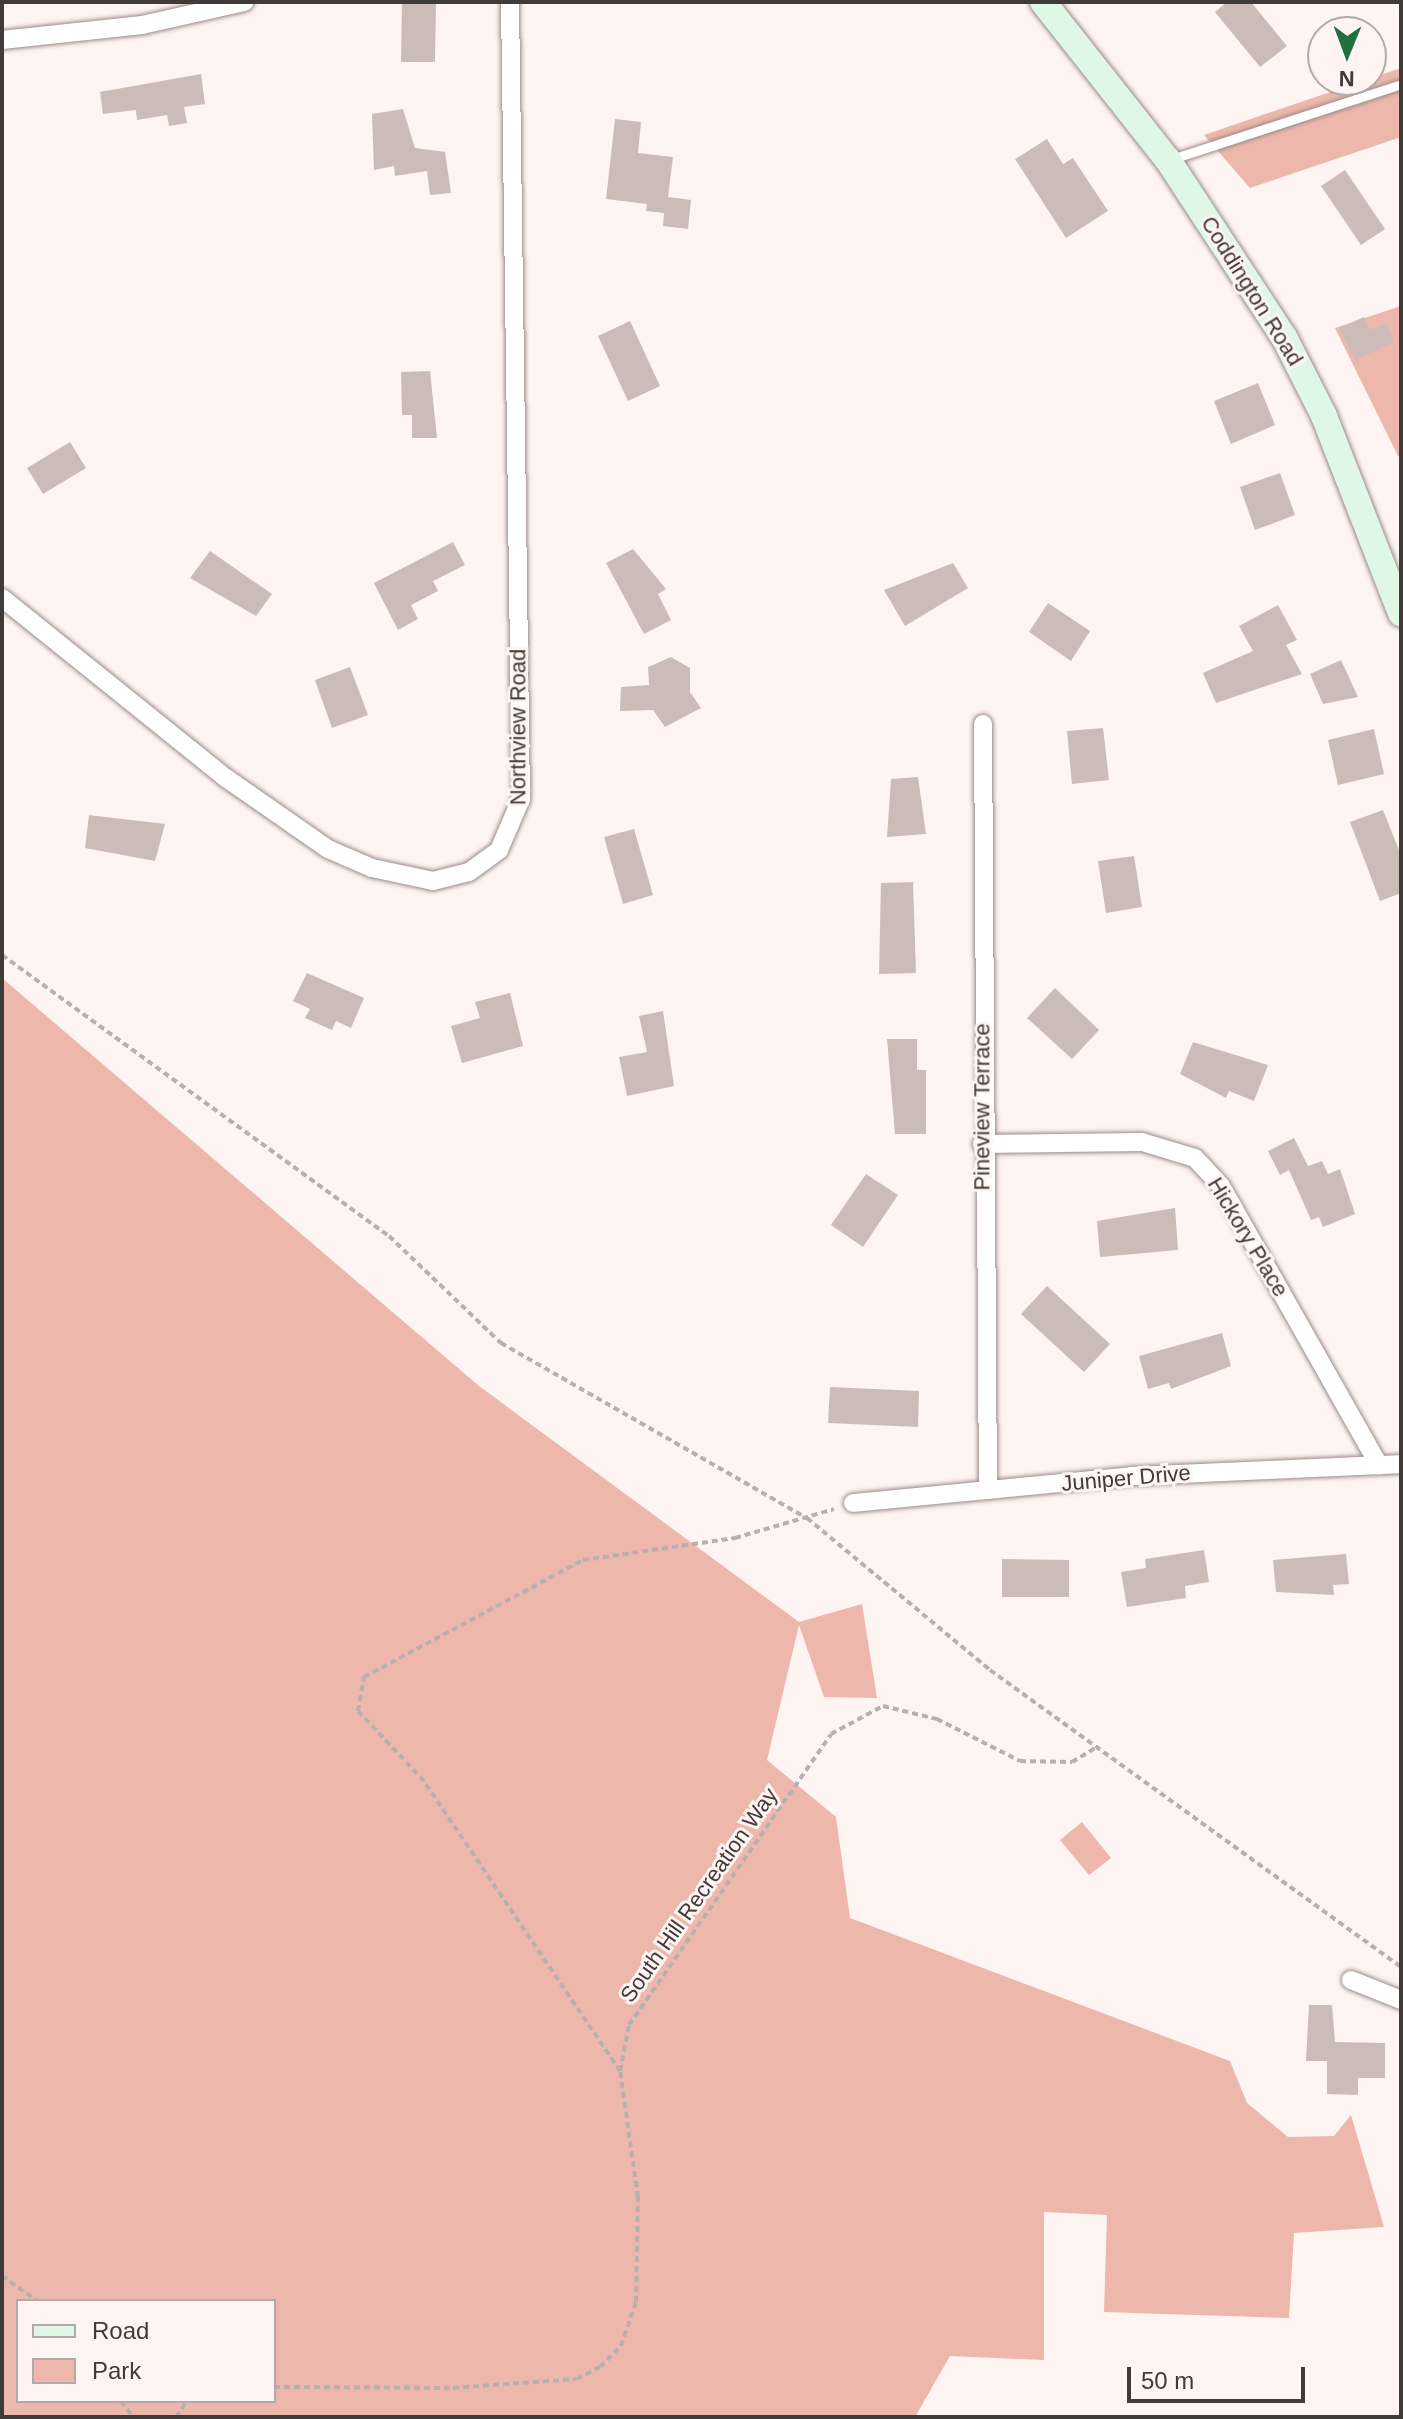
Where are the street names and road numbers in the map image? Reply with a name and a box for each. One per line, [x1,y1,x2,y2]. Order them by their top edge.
street label: Coddington Road [1195,211,1309,371]
street label: Northview Road [505,649,531,805]
street label: Pineview Terrace [969,1023,995,1191]
street label: Hickory Place [1202,1173,1294,1301]
street label: Juniper Drive [1060,1459,1192,1497]
street label: South Hill Recreation Way [615,1783,783,2007]

